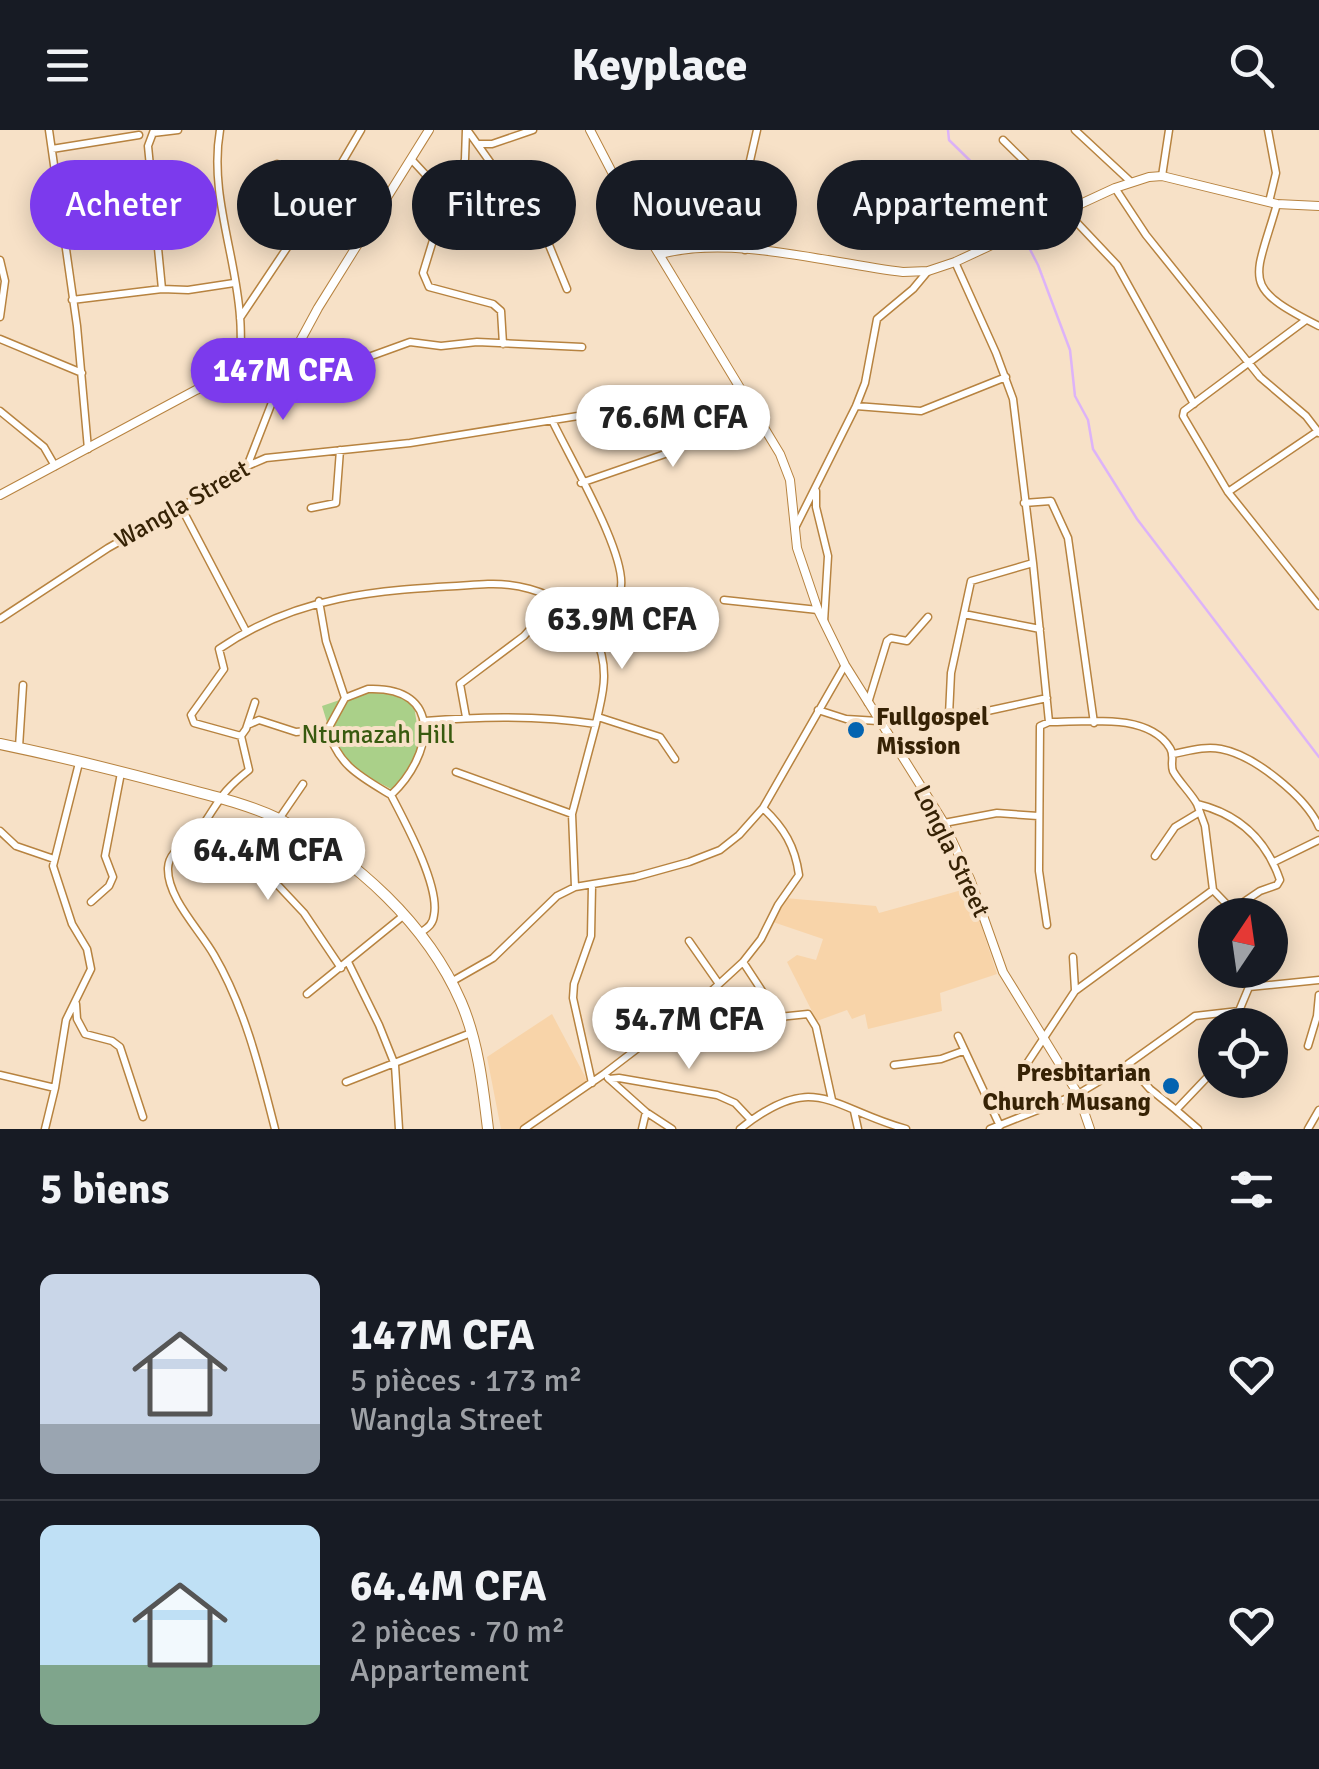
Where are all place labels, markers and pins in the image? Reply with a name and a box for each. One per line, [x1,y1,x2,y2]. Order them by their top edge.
pin: 147M CFA [180,338,386,423]
pin: 76.6M CFA [559,385,787,470]
pin: 63.9M CFA [508,587,736,672]
place label: Fullgospel Mission [876,701,989,761]
marker: Fullgospel Mission [845,719,867,741]
pin: 64.4M CFA [154,818,382,903]
pin: 54.7M CFA [575,987,803,1072]
place label: Presbitarian Church Musang [982,1057,1151,1117]
marker: Presbitarian Church Musang [1160,1075,1182,1097]

